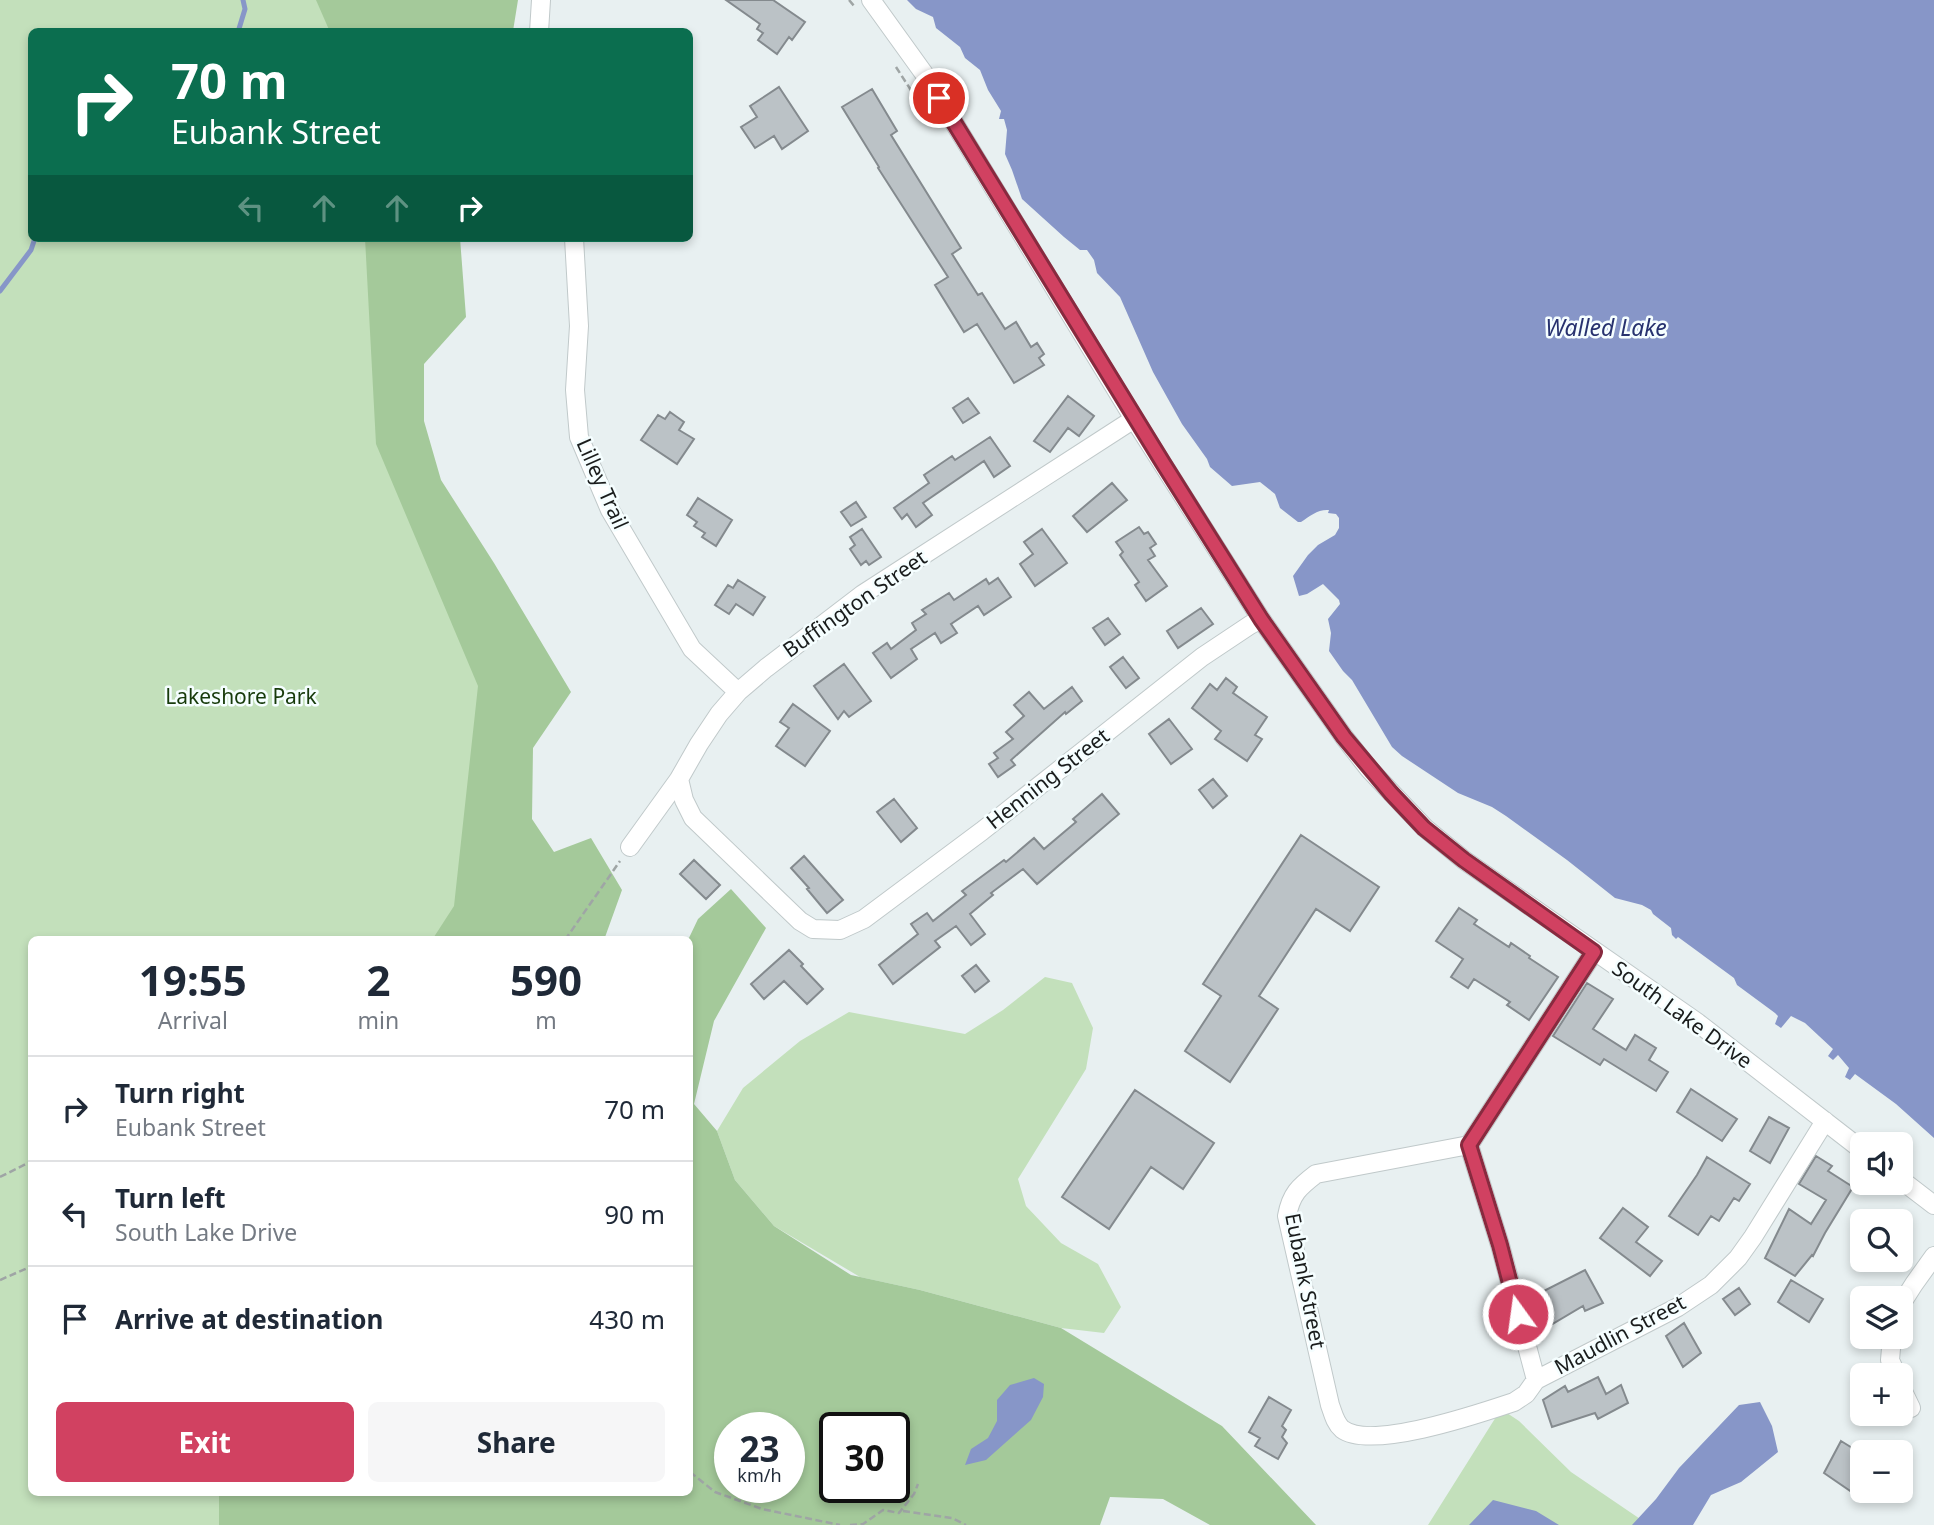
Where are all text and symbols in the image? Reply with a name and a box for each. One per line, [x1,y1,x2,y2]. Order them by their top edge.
text: 70 m [171,47,288,113]
icon: right [56,56,147,147]
pin [909,68,969,128]
icon: arrive [920,79,958,117]
text: Eubank Street [171,110,381,153]
icon: left [232,189,270,227]
icon: ahead [305,189,343,227]
icon: ahead [378,189,416,227]
icon: right [451,189,489,227]
water label: Walled Lake [1545,311,1667,343]
street label: Lilley Trail [571,434,635,533]
street label: Buffington Street [777,543,932,663]
park label: Lakeshore Park [165,682,318,710]
street label: Henning Street [980,721,1115,835]
text: 19:55 [139,951,247,1008]
text: 2 [366,951,390,1008]
text: 590 [510,951,582,1008]
street label: South Lake Drive [1607,954,1758,1074]
text: Arrival [158,1004,228,1036]
text: min [358,1004,399,1036]
text: m [535,1004,557,1036]
text: Turn right [115,1075,245,1111]
icon: right [56,1090,94,1128]
text: 70 m [604,1091,665,1127]
text: Eubank Street [115,1111,266,1143]
map controls [1850,1132,1913,1503]
button: sound [1850,1132,1913,1195]
text: Turn left [115,1180,226,1216]
icon: left [56,1195,94,1233]
text: 90 m [604,1196,665,1232]
button: search [1850,1209,1913,1272]
street label: Eubank Street [1279,1211,1333,1351]
text: South Lake Drive [115,1216,297,1248]
position arrow [1481,1277,1555,1351]
button: layers [1850,1286,1913,1349]
street label: Maudlin Street [1549,1288,1690,1380]
icon: arrive [56,1300,94,1338]
text: Arrive at destination [115,1301,384,1337]
text: 430 m [589,1301,665,1337]
button: + [1850,1363,1913,1426]
button: Exit [56,1402,354,1482]
button: Share [368,1402,665,1482]
speed limit sign: 30 [819,1412,910,1503]
text: 23 [739,1425,780,1472]
button: − [1850,1440,1913,1503]
text: km/h [737,1463,782,1487]

